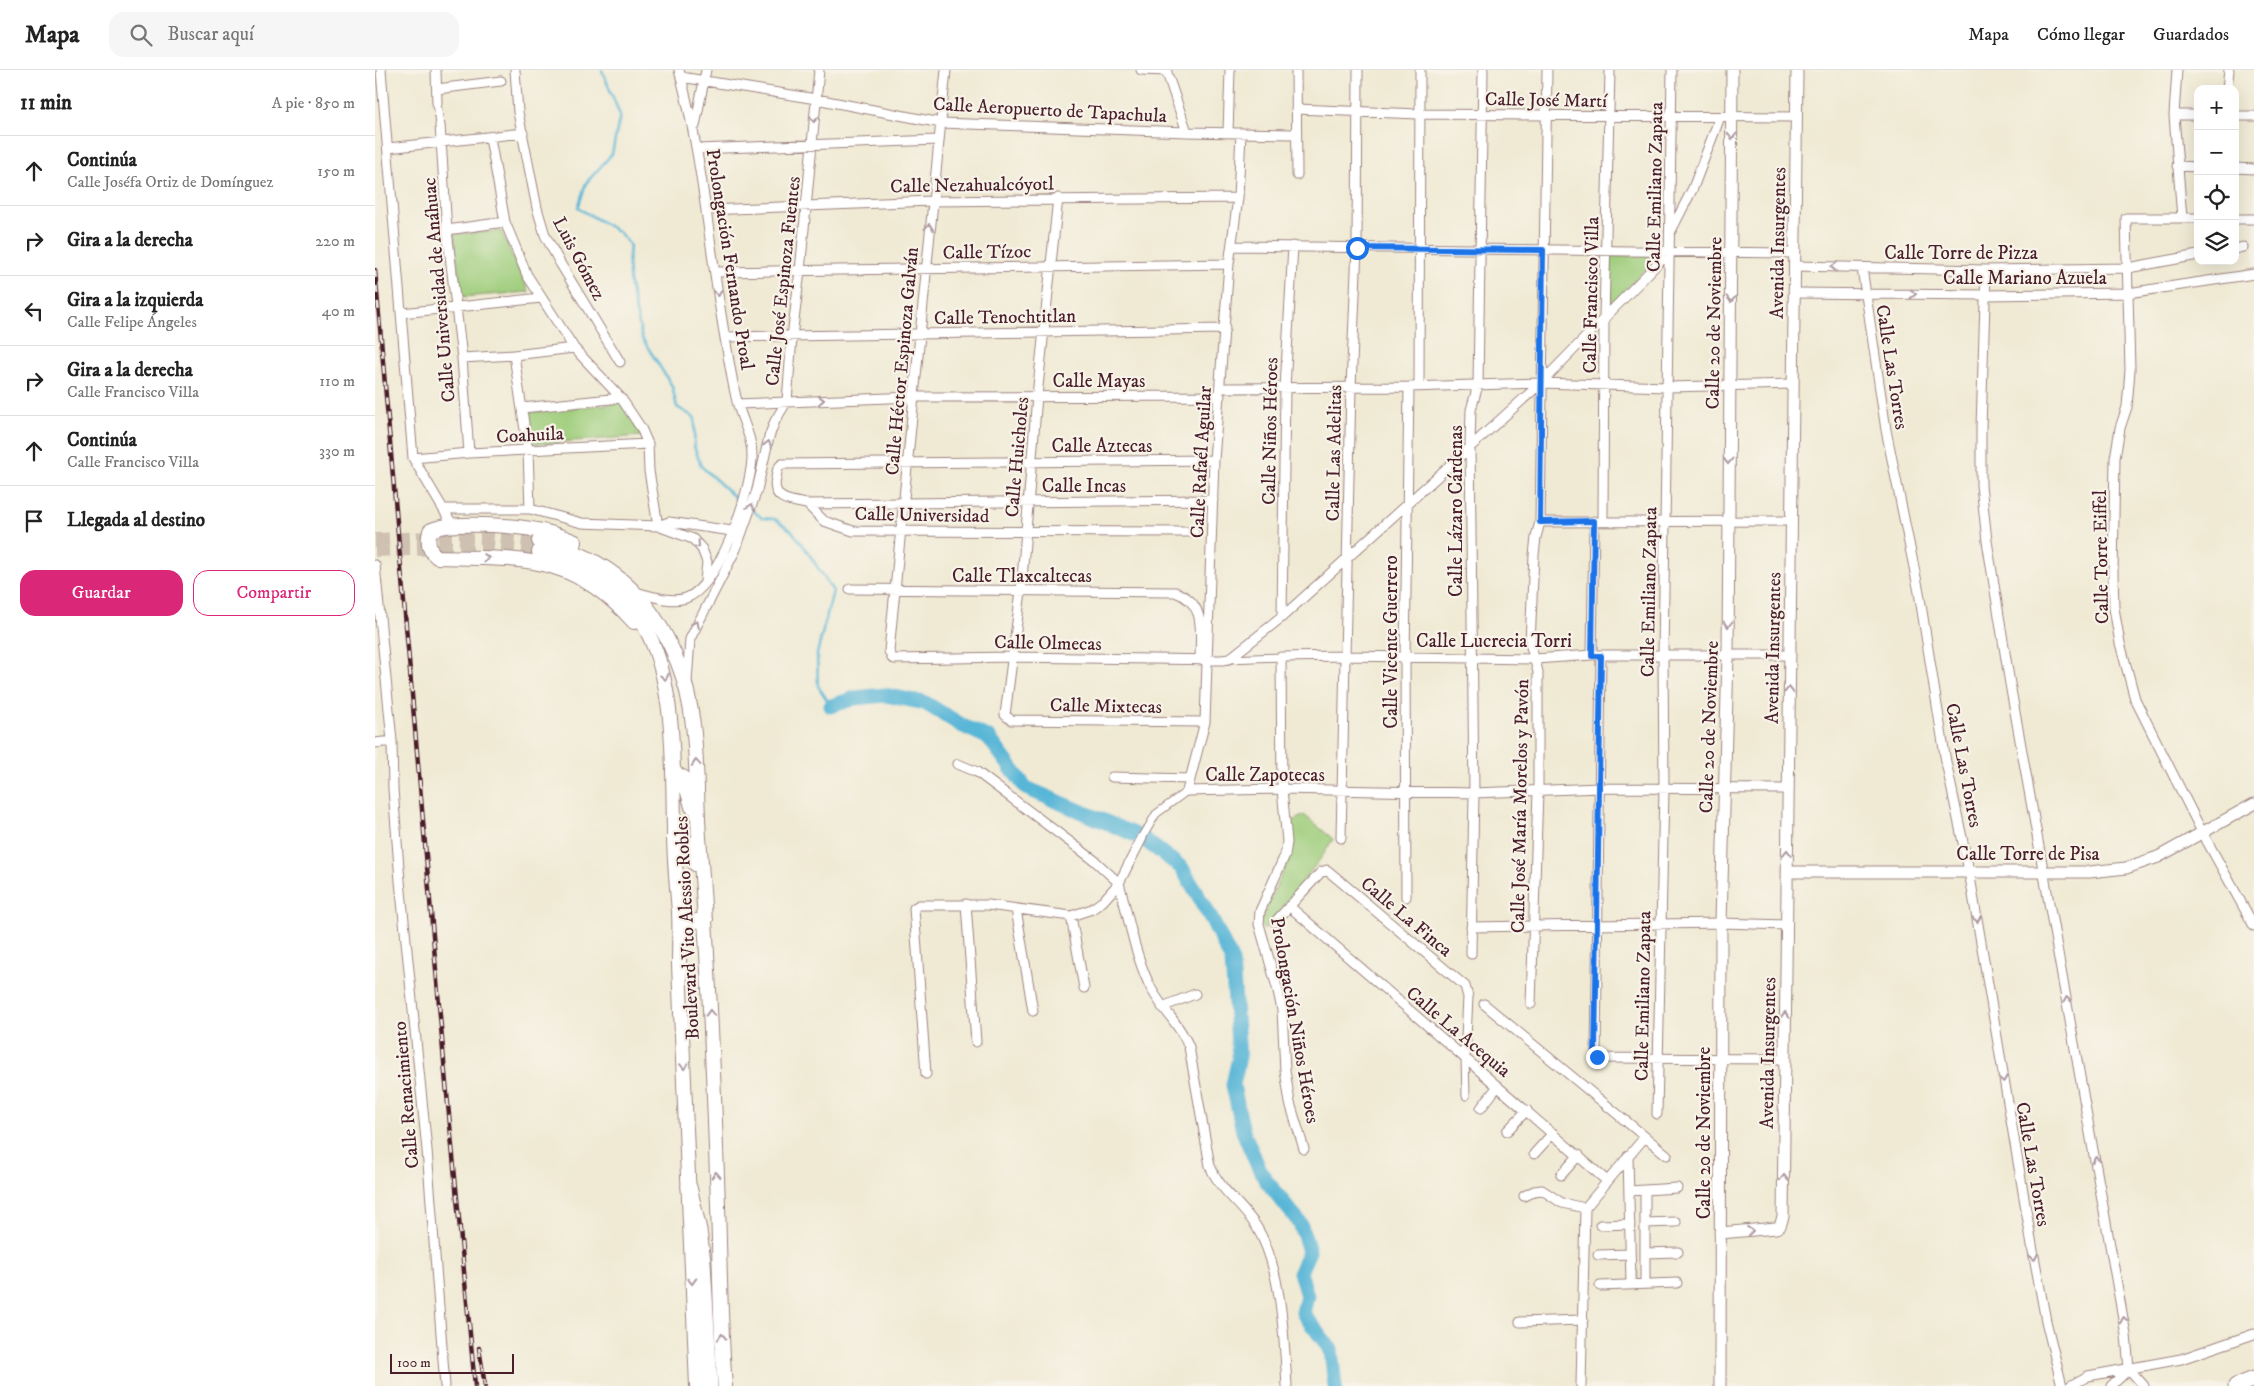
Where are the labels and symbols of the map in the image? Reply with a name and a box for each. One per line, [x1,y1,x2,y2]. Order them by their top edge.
street label: Calle José Martí [1485,88,1608,113]
street label: Calle Aeropuerto de Tapachula [932,93,1167,128]
street label: Calle Emiliano Zapata [1643,102,1668,272]
one-way arrow [809,115,820,123]
one-way arrow [1727,132,1737,140]
street label: Prolongación Fernando Proal [701,147,758,372]
street label: Avenida Insurgentes [1766,167,1791,319]
street label: Calle Nezahualcóyotl [890,173,1054,198]
street label: Calle José Espinoza Fuentes [761,175,806,387]
street label: Calle Universidad de Anáhuac [418,177,461,403]
street label: Luis Gómez [547,213,610,304]
street label: Calle Francisco Villa [1579,216,1604,374]
one-way arrow [924,223,935,231]
street label: Calle 20 de Noviembre [1701,236,1728,410]
route start [1346,237,1369,260]
street label: Calle Tízoc [943,240,1032,265]
street label: Calle Torre de Pizza [1884,242,2038,265]
street label: Calle Héctor Espinoza Galván [881,246,924,476]
one-way arrow [1830,262,1838,272]
street label: Calle Mariano Azuela [1943,267,2107,290]
one-way arrow [1909,288,1917,299]
one-way arrow [713,289,723,298]
one-way arrow [1725,295,1736,303]
street label: Calle Las Torres [1870,303,1913,431]
street label: Calle Tenochtitlan [934,305,1076,330]
street label: Calle Niños Héroes [1258,357,1283,505]
street label: Calle Mayas [1053,370,1145,393]
street label: Calle Rafaél Aguilar [1186,385,1217,539]
street label: Calle Las Adelitas [1322,385,1347,522]
one-way arrow [818,395,826,405]
street label: Calle Huicholes [1001,396,1034,518]
street label: Coahuila [496,422,564,449]
street label: Calle Lázaro Cárdenas [1445,425,1468,597]
street label: Calle Aztecas [1052,435,1152,458]
one-way arrow [762,439,773,448]
one-way arrow [1723,457,1734,465]
street label: Calle Incas [1042,475,1126,498]
street label: Calle Torre Eiffel [2089,489,2114,624]
one-way arrow [745,503,755,512]
street label: Calle Universidad [854,503,990,528]
street label: Calle Emiliano Zapata [1637,507,1662,677]
one-way arrow [691,539,700,548]
one-way arrow [482,553,490,564]
street label: Calle Vicente Guerrero [1380,555,1403,729]
street label: Calle Tlaxcaltecas [952,565,1092,588]
street label: Avenida Insurgentes [1761,572,1786,724]
one-way arrow [1723,620,1733,628]
one-way arrow [690,621,700,630]
street label: Calle Lucrecia Torri [1416,630,1572,653]
street label: Calle Olmecas [994,631,1102,656]
street label: Calle 20 de Noviembre [1695,640,1724,814]
one-way arrow [659,673,669,682]
street label: Calle José María Morelos y Pavón [1507,679,1534,933]
one-way arrow [1784,686,1794,694]
street label: Calle Mixtecas [1050,694,1162,719]
street label: Calle Las Torres [1940,701,1987,829]
one-way arrow [691,759,702,767]
street label: Calle Zapotecas [1205,764,1325,787]
street label: Boulevard Vito Alessio Robles [670,815,705,1040]
street label: Calle Torre de Pisa [1956,843,2100,866]
one-way arrow [1782,848,1792,856]
street label: Calle La Finca [1356,872,1457,962]
street label: Calle Emiliano Zapata [1631,911,1656,1081]
street label: Prolongación Niños Héroes [1265,915,1324,1125]
one-way arrow [1971,915,1981,924]
street label: Avenida Insurgentes [1756,977,1781,1129]
street label: Calle La Acequia [1400,982,1515,1083]
one-way arrow [2063,996,2073,1005]
one-way arrow [704,1008,715,1016]
one-way arrow [1780,1011,1790,1018]
street label: Calle Renacimiento [389,1020,424,1169]
route end [1586,1046,1609,1069]
street label: Calle 20 de Noviembre [1693,1047,1716,1219]
one-way arrow [679,1063,689,1071]
one-way arrow [1998,1075,2008,1084]
street label: Calle Las Torres [2010,1100,2055,1228]
one-way arrow [2091,1156,2102,1164]
one-way arrow [711,1171,722,1179]
one-way arrow [1778,1173,1789,1181]
one-way arrow [1746,1225,1754,1236]
one-way arrow [2029,1252,2039,1261]
one-way arrow [687,1278,698,1286]
one-way arrow [2119,1316,2129,1325]
one-way arrow [717,1333,728,1341]
scale bar [390,1351,514,1374]

